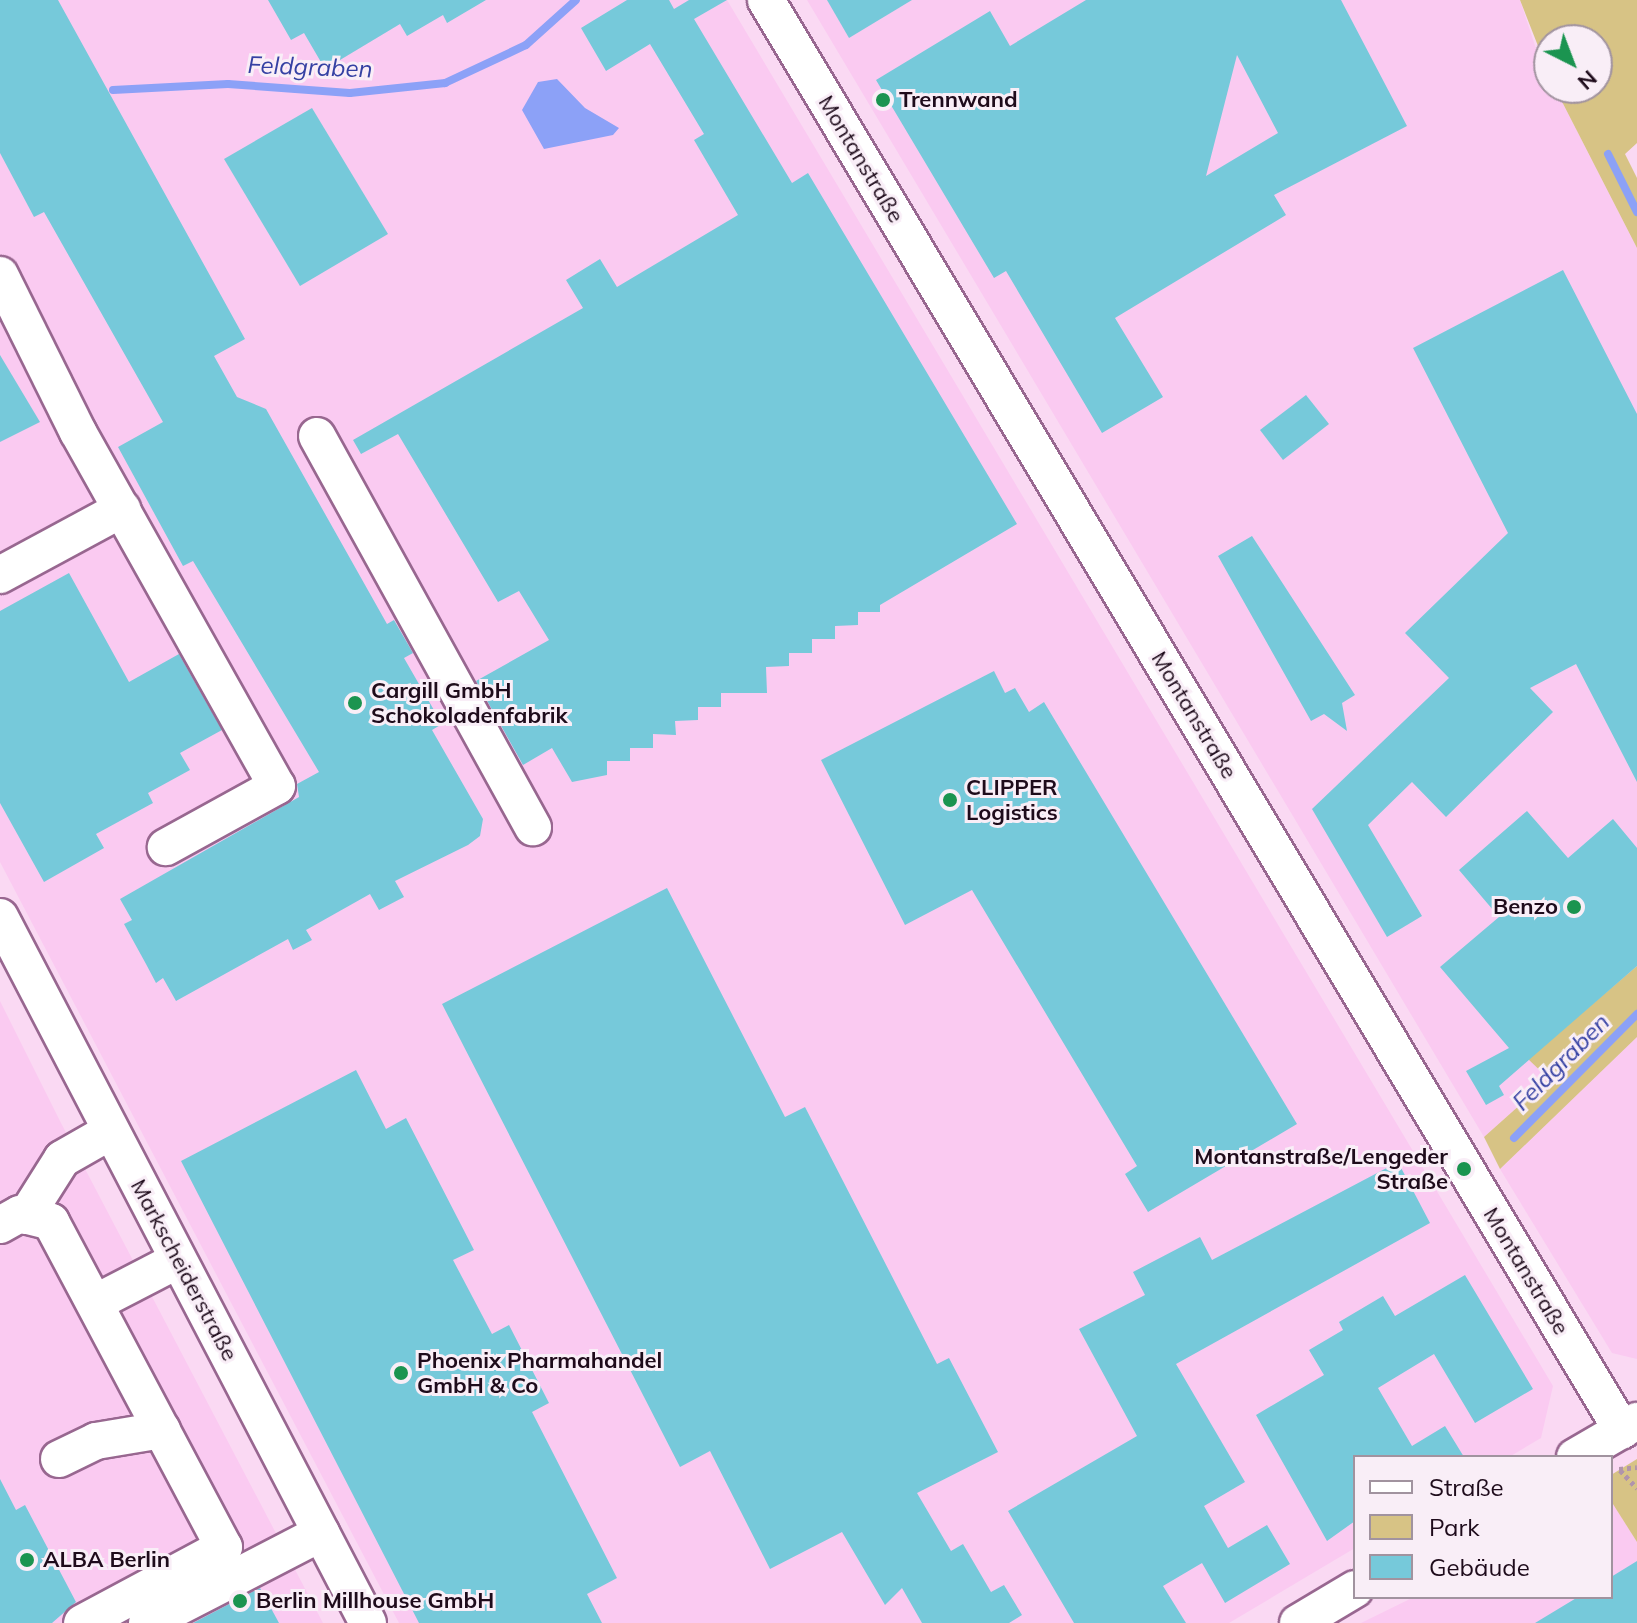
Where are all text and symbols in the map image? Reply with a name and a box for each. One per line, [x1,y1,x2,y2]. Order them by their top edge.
north arrow [1533,24,1613,104]
water label: Feldgraben [247,50,373,84]
text: N [1572,64,1603,96]
place label: Trennwand [899,87,1018,113]
street label: Montanstraße [813,91,909,227]
marker: Trennwand [874,91,892,109]
street label: Montanstraße [1146,647,1242,783]
place label: Cargill GmbH Schokoladenfabrik [371,677,568,728]
marker: Cargill GmbH Schokoladenfabrik [346,694,364,712]
place label: CLIPPER Logistics [966,774,1058,826]
marker: CLIPPER Logistics [941,791,959,809]
place label: Benzo [1493,894,1558,920]
marker: Benzo [1565,898,1583,916]
water label: Feldgraben [1507,1008,1615,1116]
place label: Montanstraße/Lengeder Straße [1194,1143,1448,1194]
marker: Montanstraße/Lengeder Straße [1455,1160,1473,1178]
street label: Markscheiderstraße [125,1175,243,1365]
street label: Montanstraße [1478,1203,1574,1339]
place label: Phoenix Pharmahandel GmbH & Co [417,1347,662,1398]
marker: Phoenix Pharmahandel GmbH & Co [392,1364,410,1382]
legend [1353,1455,1613,1599]
text: Straße [1429,1472,1504,1502]
text: Park [1429,1512,1480,1542]
place label: ALBA Berlin [43,1547,170,1573]
marker: ALBA Berlin [18,1551,36,1569]
text: Gebäude [1429,1552,1530,1582]
place label: Berlin Millhouse GmbH [256,1588,494,1614]
marker: Berlin Millhouse GmbH [231,1592,249,1610]

